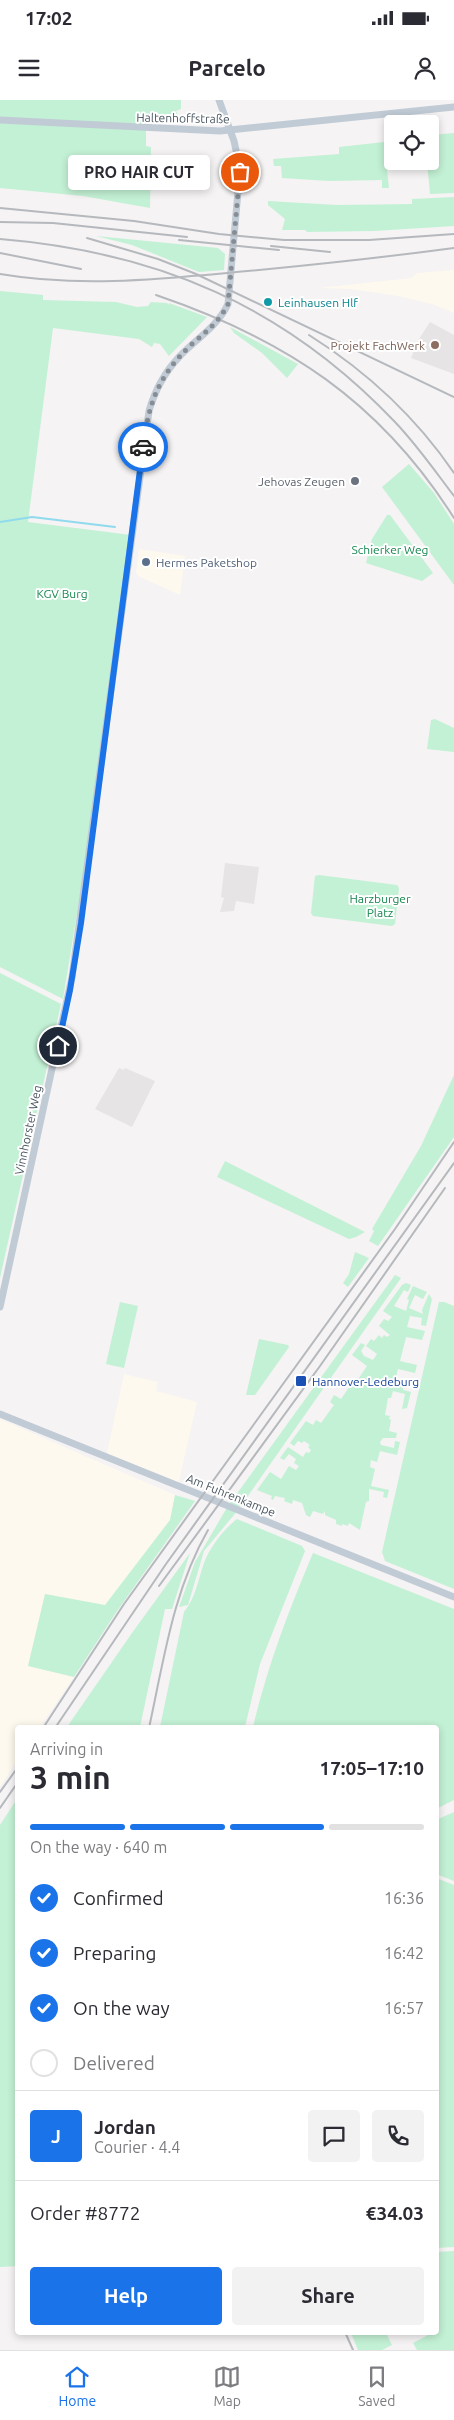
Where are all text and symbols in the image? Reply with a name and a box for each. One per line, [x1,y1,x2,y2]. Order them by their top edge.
text: 17:02 [25,7,73,29]
icon: menu [15,54,43,82]
icon: person [411,54,439,82]
text: Parcelo [188,55,266,80]
street label: Haltenhoffstraße [136,111,230,125]
map controls [384,115,439,170]
button: locate [384,115,439,170]
pin [219,151,261,193]
callout: PRO HAIR CUT [68,154,210,190]
icon: bag [226,158,254,186]
text: PRO HAIR CUT [84,163,194,181]
marker: Leinhausen Hlf [262,296,274,308]
place label: Leinhausen Hlf [278,296,358,309]
place label: Projekt FachWerk [331,339,425,352]
marker: Projekt FachWerk [429,339,441,351]
courier [118,422,168,472]
icon: car [129,433,157,461]
place label: Jehovas Zeugen [258,475,345,488]
marker: Jehovas Zeugen [349,475,361,487]
park label: Schierker Weg [351,543,429,556]
marker: Hermes Paketshop [140,556,152,568]
place label: Hermes Paketshop [156,556,257,569]
park label: KGV Burg [36,587,88,600]
park label: Harzburger Platz [349,892,411,919]
pin [37,1025,79,1067]
icon: home [44,1032,72,1060]
street label: Vinnhorster Weg [12,1084,44,1176]
marker: Hannover-Ledeburg [294,1374,308,1388]
place label: Hannover-Ledeburg [312,1375,419,1388]
street label: Am Fuhrenkampe [185,1471,277,1519]
text: Arriving in [30,1740,103,1758]
text: 17:05–17:10 [319,1757,424,1779]
text: 3 min [30,1759,111,1795]
text: On the way · 640 m [30,1838,167,1856]
icon: check [30,1884,58,1912]
text: Confirmed [73,1887,164,1909]
text: 16:36 [384,1889,424,1907]
icon: check [30,1939,58,1967]
text: Preparing [73,1942,157,1964]
text: 16:42 [384,1944,424,1962]
icon: check [30,1994,58,2022]
text: On the way [73,1997,170,2019]
text: 16:57 [384,1999,424,2017]
text: Delivered [73,2052,155,2074]
button: chat [308,2110,360,2162]
button: phone [372,2110,424,2162]
text: Jordan [94,2116,156,2138]
text: J [51,2125,61,2147]
text: Courier · 4.4 [94,2138,180,2156]
text: Order #8772 [30,2202,140,2224]
text: €34.03 [366,2202,424,2224]
button: Help [30,2267,222,2325]
button: Share [232,2267,424,2325]
tab: Home [58,2363,96,2409]
tab: Map [213,2363,241,2409]
tab: Saved [358,2363,395,2409]

